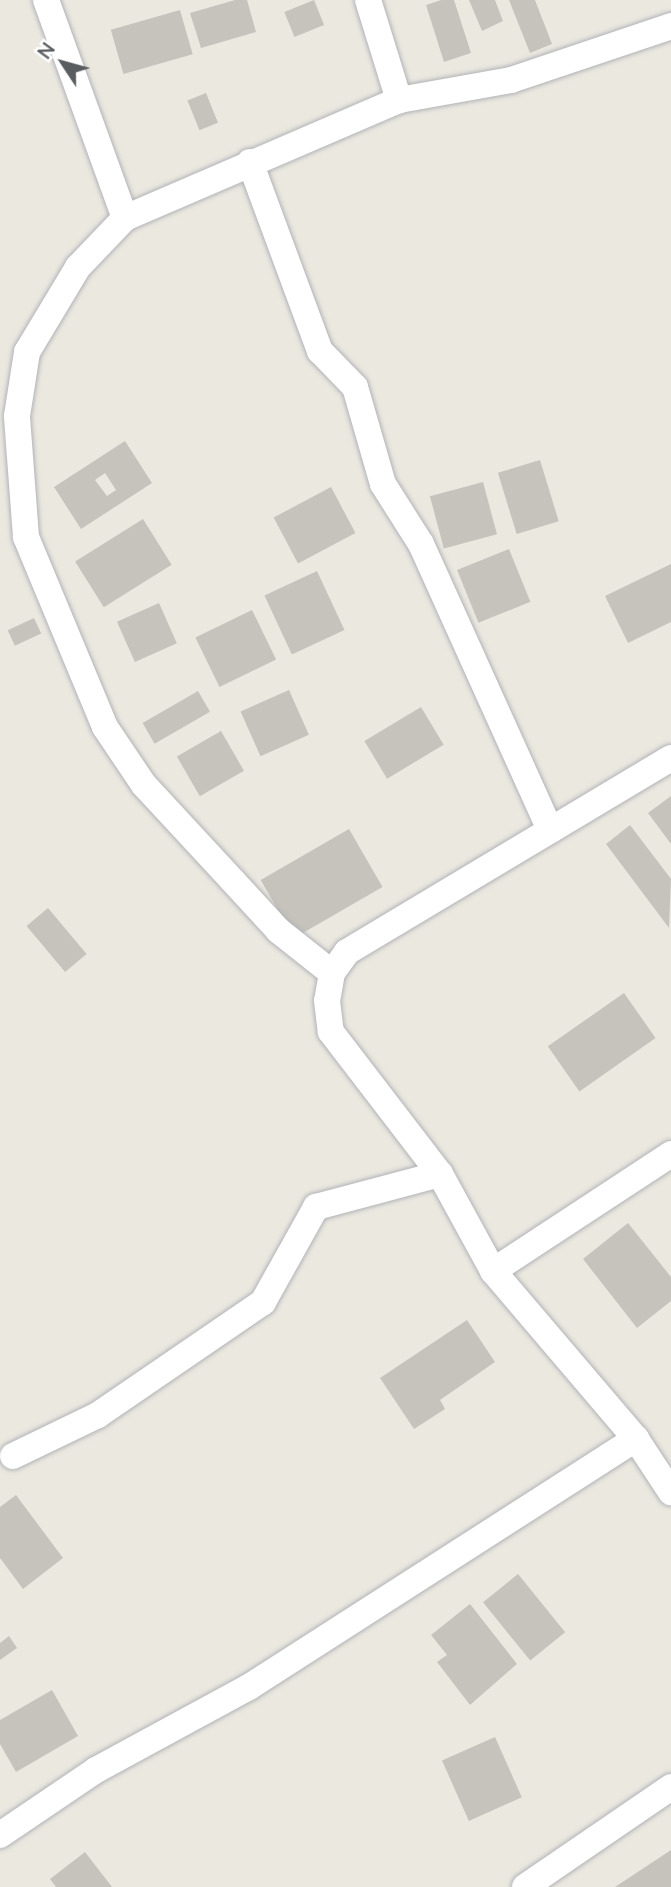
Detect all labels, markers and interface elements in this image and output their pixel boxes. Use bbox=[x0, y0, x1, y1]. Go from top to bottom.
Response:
north arrow bbox=[28, 28, 98, 98]
text: N bbox=[32, 38, 59, 63]

